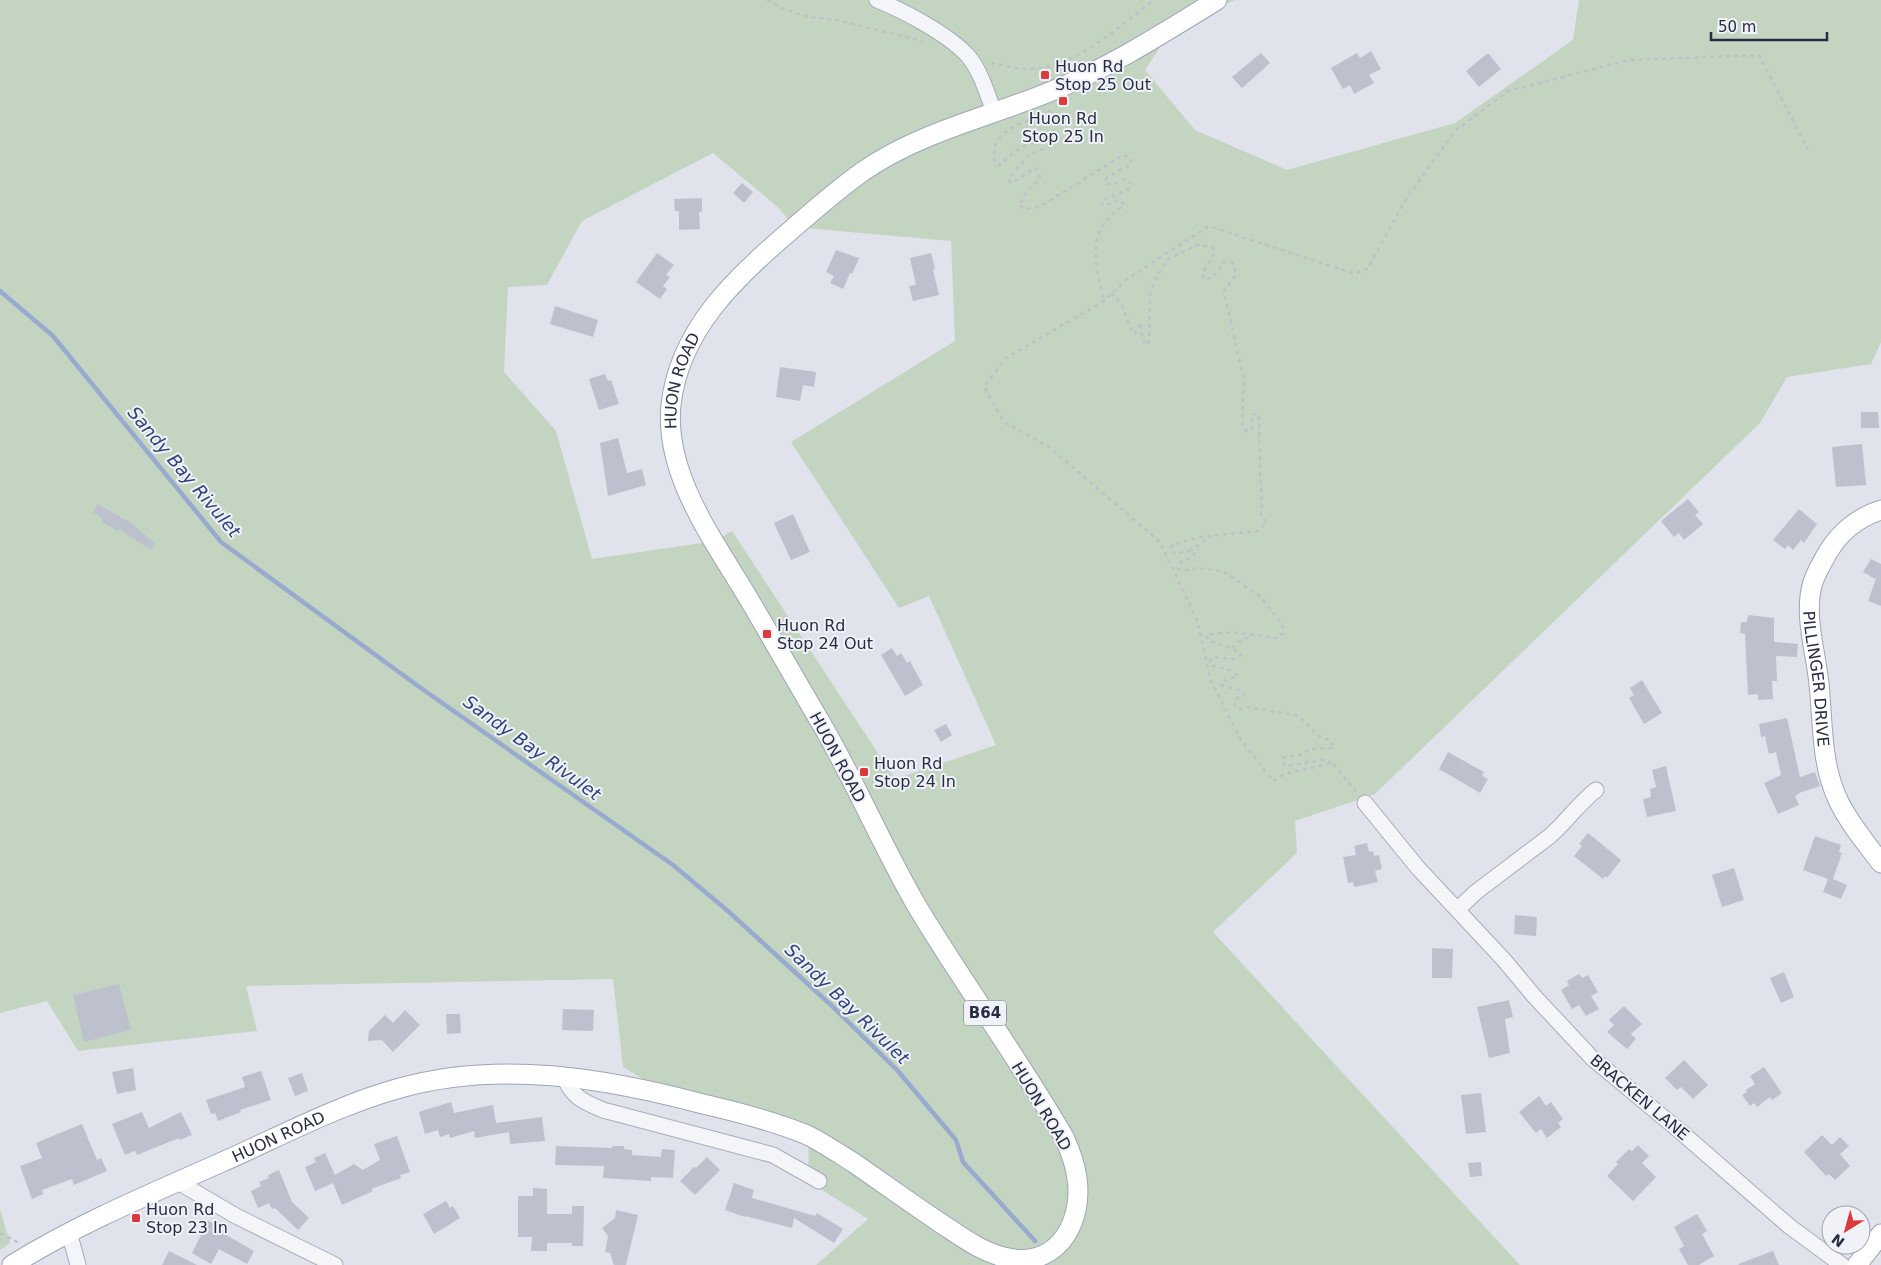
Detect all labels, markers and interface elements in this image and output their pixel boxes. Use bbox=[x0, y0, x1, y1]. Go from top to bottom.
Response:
scale bar bbox=[1711, 10, 1827, 42]
text: 50 m bbox=[1718, 18, 1756, 36]
place label: Huon Rd Stop 25 Out bbox=[1055, 57, 1151, 94]
marker: Huon Rd Stop 25 Out bbox=[1039, 69, 1051, 81]
marker: Huon Rd Stop 25 In bbox=[1057, 95, 1069, 107]
place label: Huon Rd Stop 25 In bbox=[1022, 109, 1104, 146]
street label: HUON ROAD bbox=[661, 329, 704, 429]
water label: Sandy Bay Rivulet bbox=[124, 402, 246, 542]
street label: PILLINGER DRIVE bbox=[1799, 610, 1833, 748]
place label: Huon Rd Stop 24 Out bbox=[777, 616, 873, 653]
marker: Huon Rd Stop 24 Out bbox=[761, 628, 773, 640]
water label: Sandy Bay Rivulet bbox=[460, 691, 606, 805]
street label: HUON ROAD bbox=[806, 709, 869, 806]
place label: Huon Rd Stop 24 In bbox=[874, 754, 956, 791]
marker: Huon Rd Stop 24 In bbox=[858, 766, 870, 778]
water label: Sandy Bay Rivulet bbox=[781, 939, 914, 1069]
road number: B64 bbox=[964, 1000, 1006, 1026]
street label: BRACKEN LANE bbox=[1586, 1050, 1693, 1144]
street label: HUON ROAD bbox=[1008, 1058, 1075, 1154]
street label: HUON ROAD bbox=[229, 1107, 328, 1166]
place label: Huon Rd Stop 23 In bbox=[146, 1200, 228, 1237]
north arrow bbox=[1821, 1205, 1871, 1255]
marker: Huon Rd Stop 23 In bbox=[130, 1212, 142, 1224]
text: N bbox=[1829, 1230, 1848, 1250]

